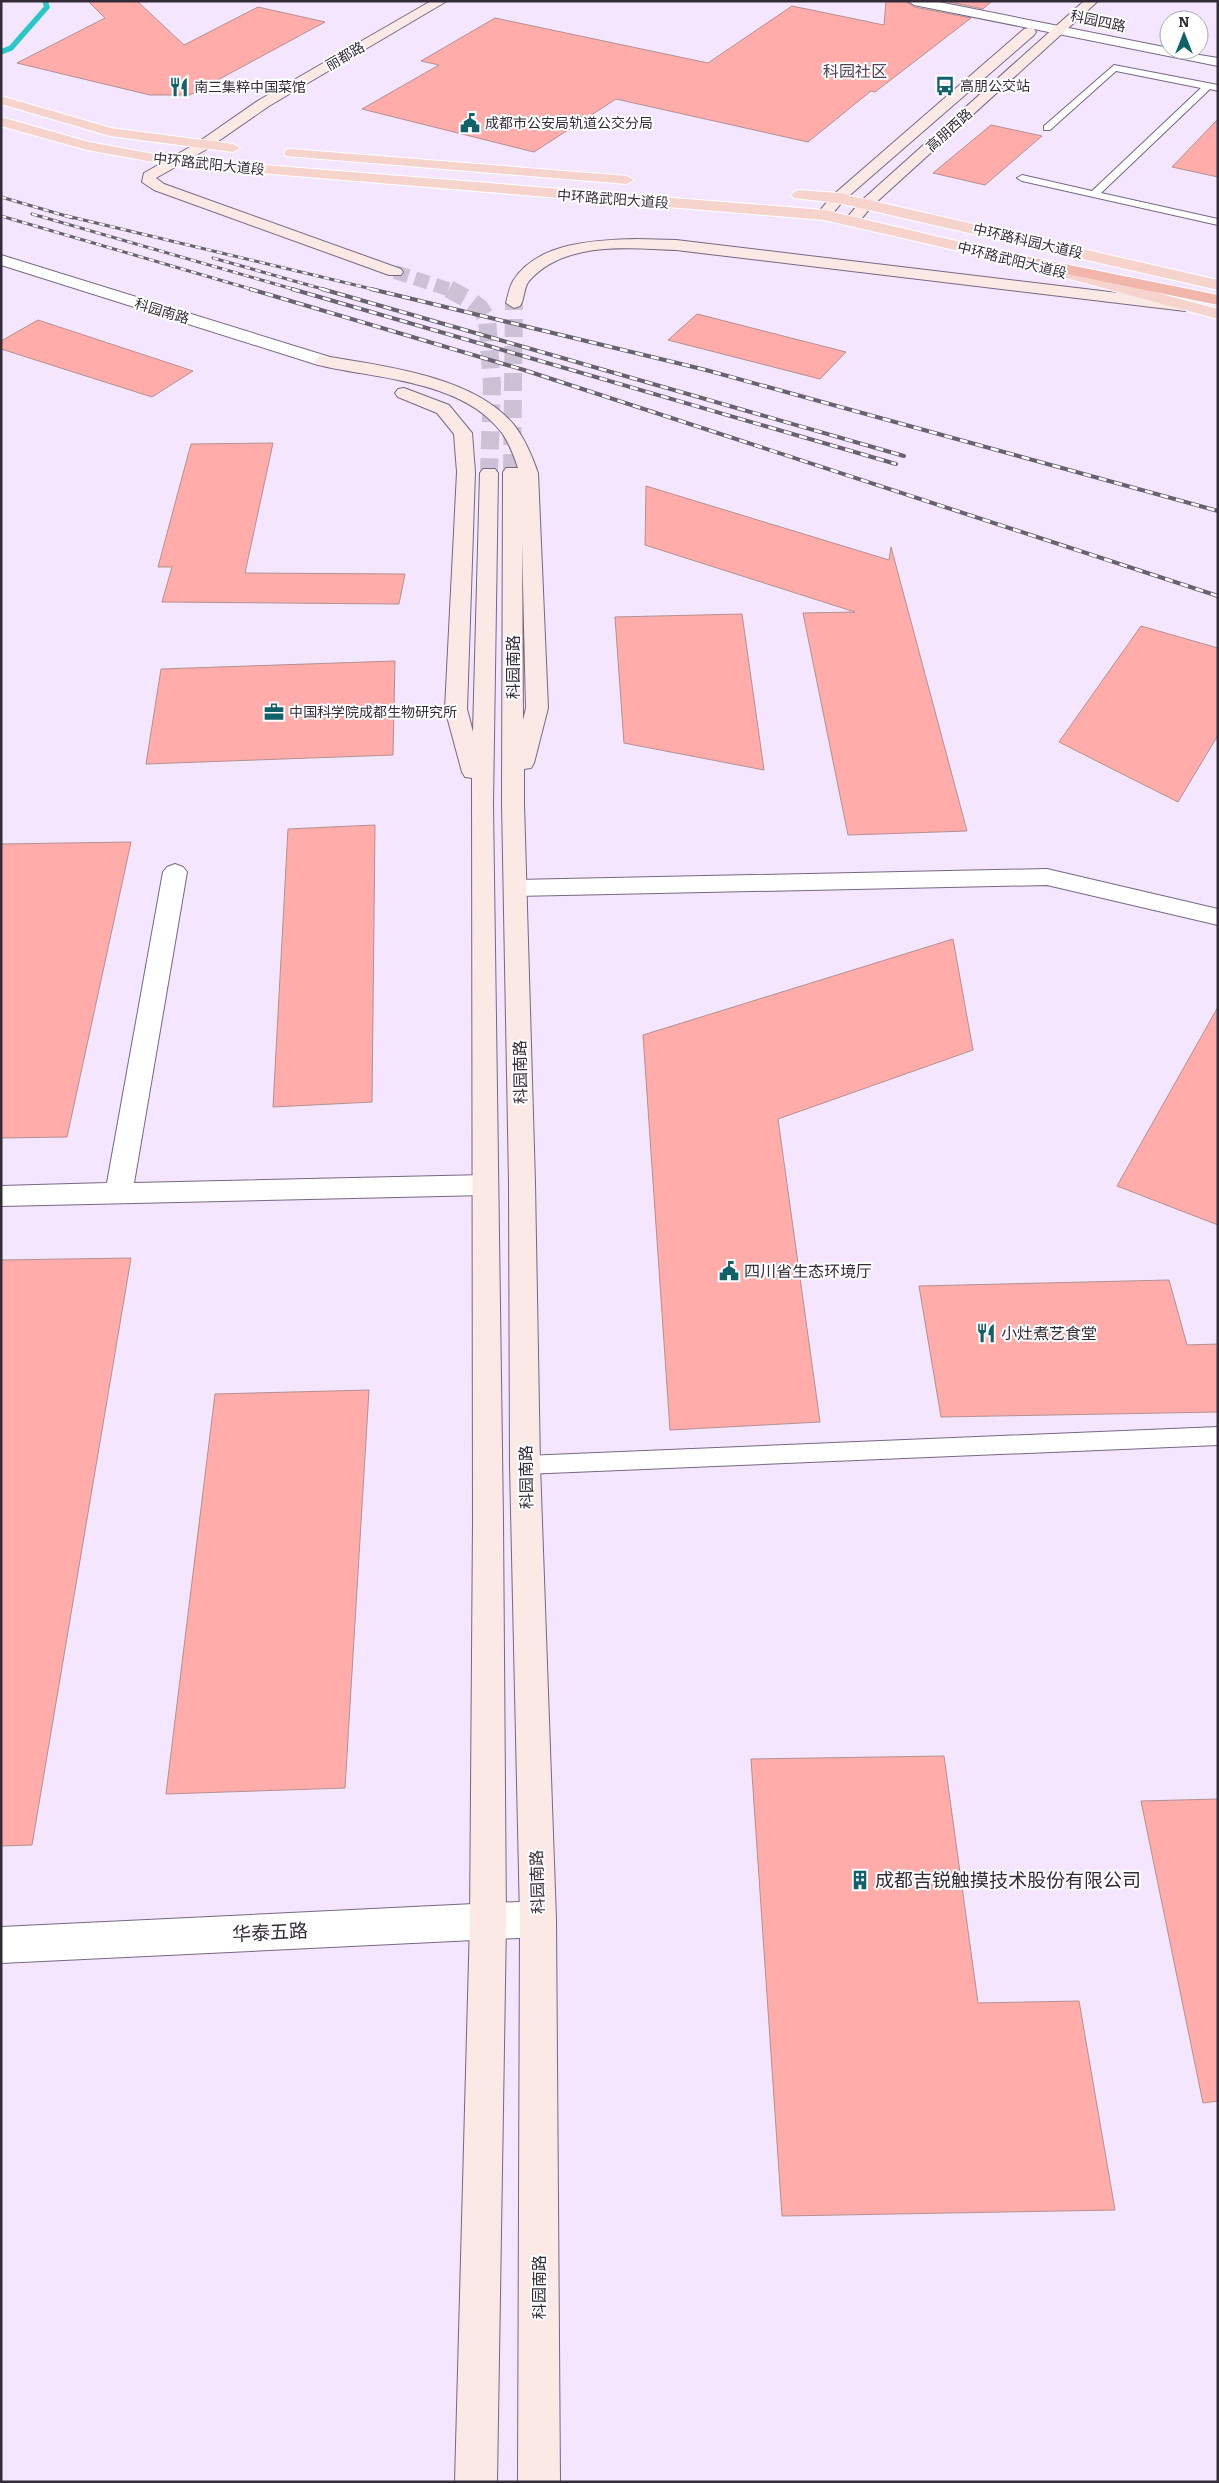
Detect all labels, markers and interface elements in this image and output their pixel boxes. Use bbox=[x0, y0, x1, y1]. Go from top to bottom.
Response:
street label: 科园四路 bbox=[1069, 7, 1127, 36]
north arrow bbox=[1159, 10, 1209, 60]
text: N bbox=[1179, 14, 1190, 31]
street label: 丽都路 bbox=[323, 39, 368, 74]
district label: 科园社区 bbox=[823, 62, 887, 81]
bus stop icon: 高朋公交站 bbox=[934, 75, 956, 97]
restaurant icon: 南三集粹中国菜馆 bbox=[168, 76, 190, 98]
place label: 高朋公交站 bbox=[960, 78, 1030, 95]
place label: 南三集粹中国菜馆 bbox=[194, 79, 306, 96]
street label: 高朋西路 bbox=[923, 105, 976, 155]
public building icon: 成都市公安局轨道公交分局 bbox=[459, 112, 481, 134]
place label: 成都市公安局轨道公交分局 bbox=[485, 115, 653, 132]
street label: 中环路武阳大道段 bbox=[152, 150, 266, 179]
street label: 中环路武阳大道段 bbox=[557, 187, 669, 212]
street label: 中环路科园大道段 bbox=[971, 221, 1084, 262]
street label: 中环路武阳大道段 bbox=[955, 239, 1068, 282]
street label: 科园南路 bbox=[133, 295, 191, 328]
street label: 科园南路 bbox=[504, 635, 523, 699]
office icon: 中国科学院成都生物研究所 bbox=[263, 701, 285, 723]
place label: 中国科学院成都生物研究所 bbox=[289, 704, 457, 721]
street label: 科园南路 bbox=[510, 1040, 531, 1104]
public building icon: 四川省生态环境厅 bbox=[718, 1260, 740, 1282]
place label: 四川省生态环境厅 bbox=[744, 1262, 872, 1281]
restaurant icon: 小灶煮艺食堂 bbox=[975, 1322, 997, 1344]
place label: 小灶煮艺食堂 bbox=[1001, 1324, 1097, 1343]
street label: 科园南路 bbox=[516, 1445, 537, 1509]
street label: 科园南路 bbox=[527, 1850, 548, 1914]
building icon: 成都吉锐触摸技术股份有限公司 bbox=[849, 1869, 871, 1891]
place label: 成都吉锐触摸技术股份有限公司 bbox=[875, 1869, 1141, 1892]
street label: 华泰五路 bbox=[231, 1919, 309, 1946]
street label: 科园南路 bbox=[530, 2255, 549, 2319]

